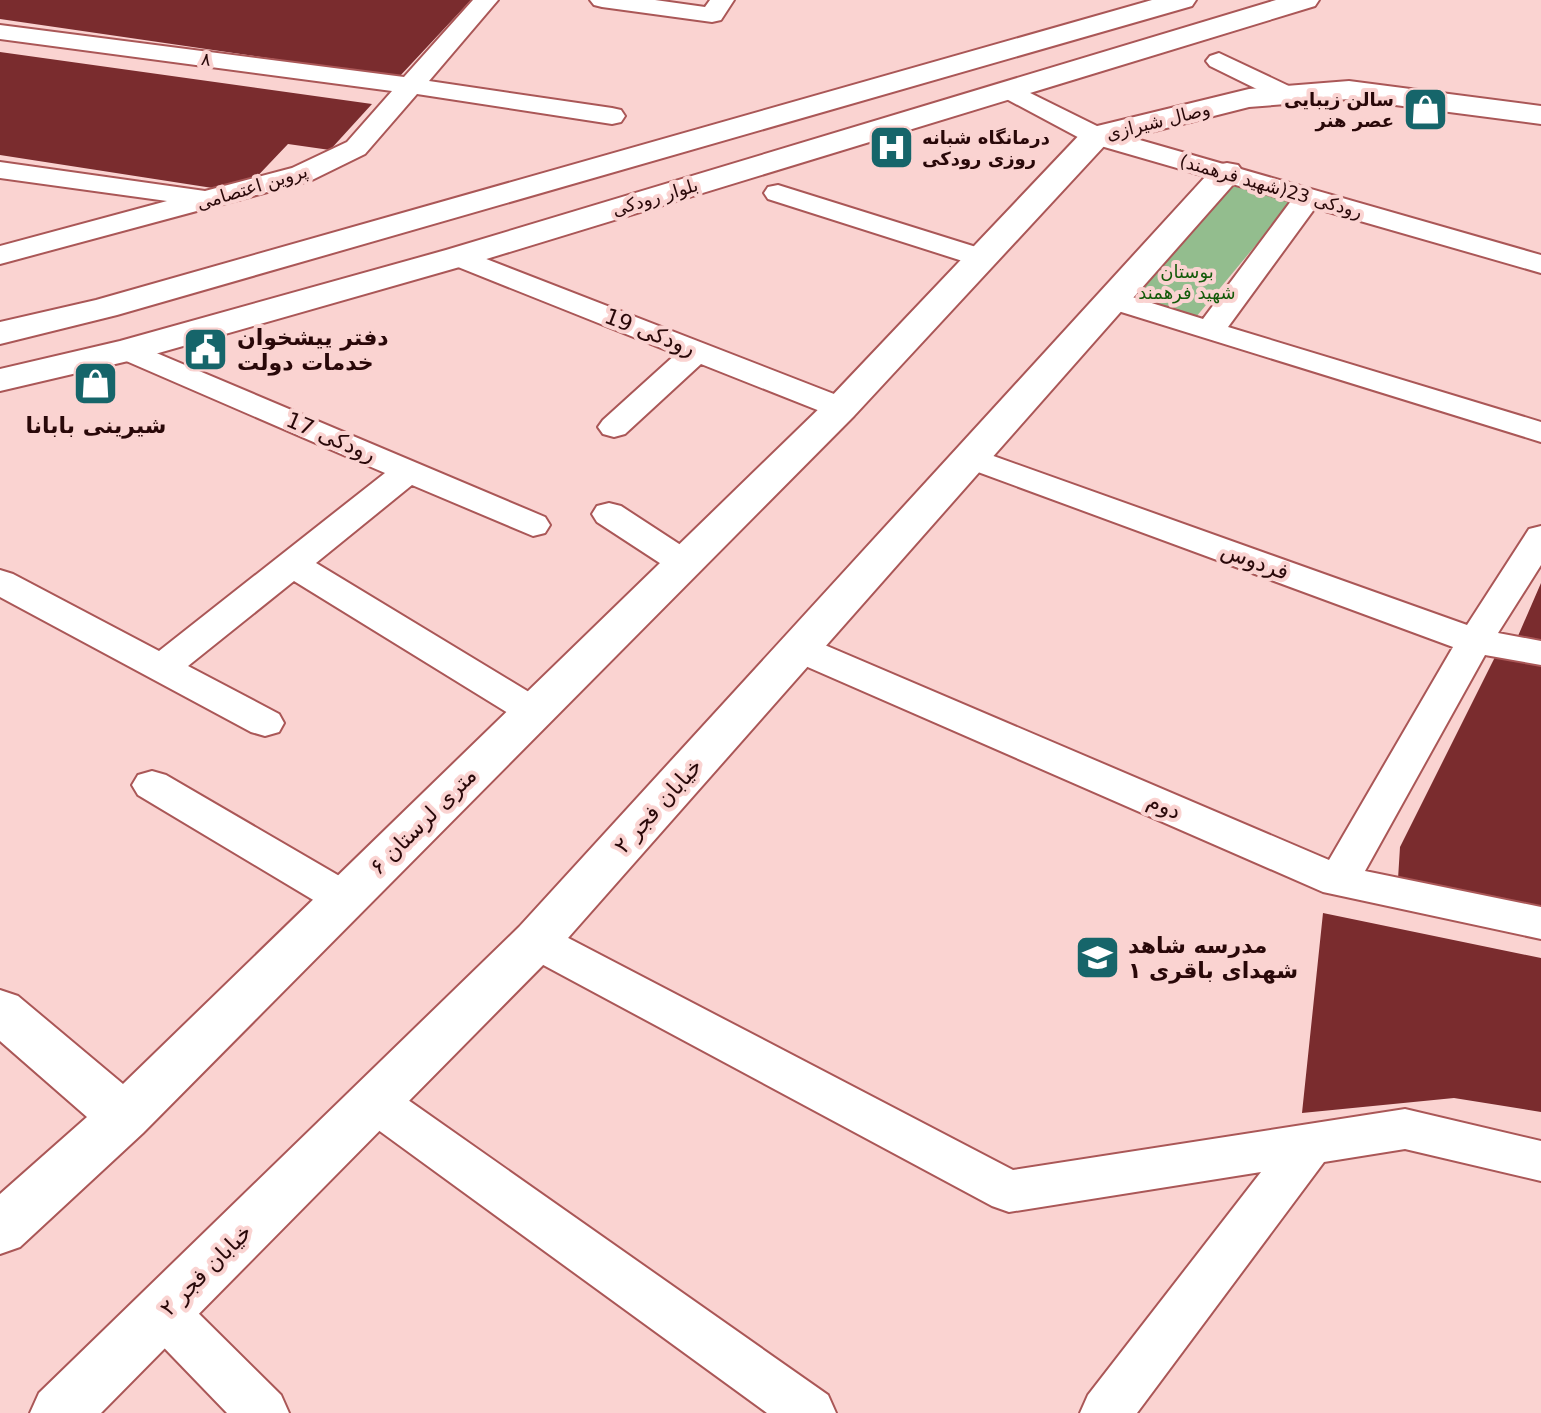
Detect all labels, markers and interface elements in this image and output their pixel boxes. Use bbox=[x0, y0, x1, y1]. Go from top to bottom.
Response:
street label: ۸ bbox=[200, 48, 212, 70]
shop icon: سالن زیبایی عصر هنر bbox=[1401, 85, 1449, 133]
place label: سالن زیبایی عصر هنر bbox=[1284, 89, 1394, 132]
street label: وصال شیرازی bbox=[1104, 98, 1212, 145]
hospital icon: درمانگاه شبانه روزی رودکی bbox=[867, 123, 915, 171]
place label: درمانگاه شبانه روزی رودکی bbox=[922, 127, 1050, 170]
street label: رودکی 23(شهید فرهمند) bbox=[1177, 150, 1365, 223]
street label: پروین اعتصامی bbox=[194, 160, 310, 215]
street label: بلوار رودکی bbox=[610, 174, 701, 221]
park label: بوستان شهید فرهمند bbox=[1138, 261, 1236, 304]
street label: رودکی 19 bbox=[601, 303, 699, 361]
place label: دفتر پیشخوان خدمات دولت bbox=[237, 325, 389, 376]
public building icon: دفتر پیشخوان خدمات دولت bbox=[182, 326, 230, 374]
shop icon: شیرینی بابانا bbox=[72, 360, 120, 408]
street label: رودکی 17 bbox=[282, 407, 380, 467]
place label: شیرینی بابانا bbox=[25, 413, 167, 439]
street label: فردوس bbox=[1218, 537, 1292, 586]
street label: خیابان فجر ۲ bbox=[609, 754, 707, 858]
street label: ۶ متری لرستان bbox=[365, 763, 481, 879]
street label: دوم bbox=[1143, 788, 1185, 824]
place label: مدرسه شاهد شهدای باقری ۱ bbox=[1128, 933, 1298, 984]
school or university icon: مدرسه شاهد شهدای باقری ۱ bbox=[1073, 934, 1121, 982]
street label: خیابان فجر ۲ bbox=[155, 1219, 257, 1321]

